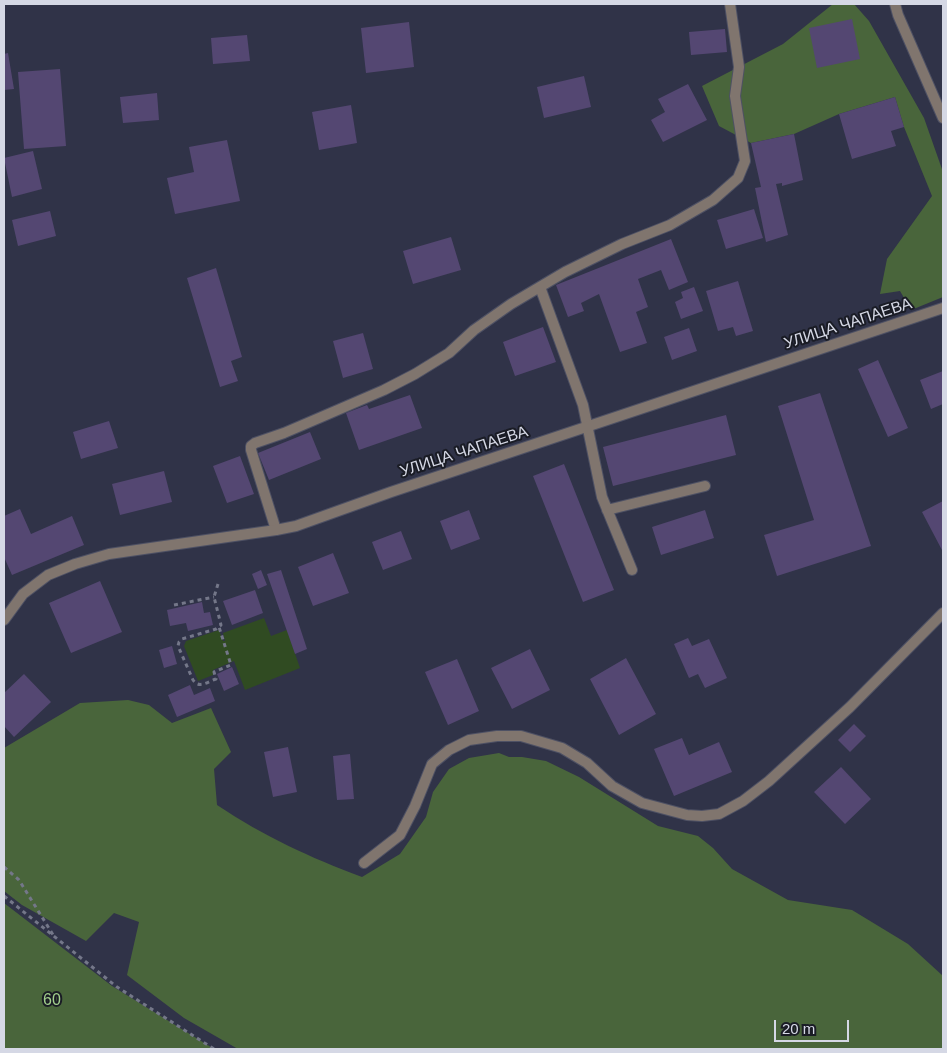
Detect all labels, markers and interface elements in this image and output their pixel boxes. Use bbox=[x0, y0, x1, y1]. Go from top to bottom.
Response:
street label: УЛИЦА ЧАПАЕВА bbox=[782, 294, 914, 354]
street label: УЛИЦА ЧАПАЕВА bbox=[398, 422, 530, 482]
park label: 60 bbox=[43, 991, 61, 1011]
scale bar bbox=[777, 1010, 852, 1042]
text: 20 m bbox=[782, 1020, 815, 1037]

